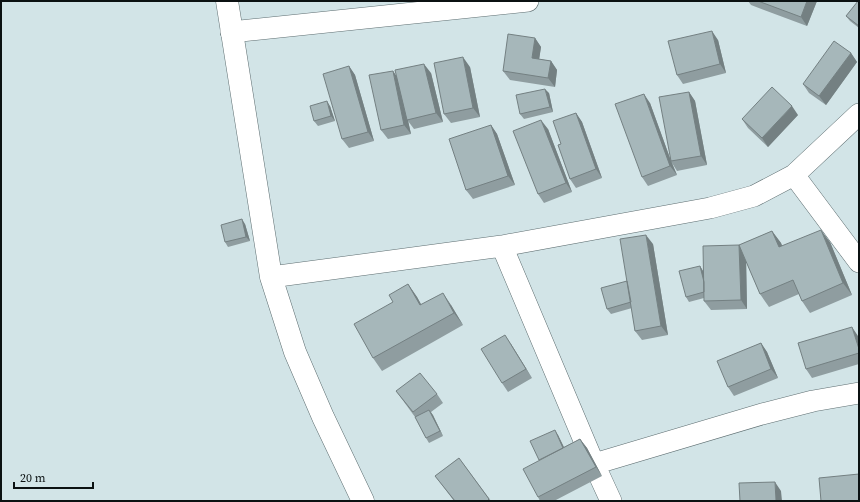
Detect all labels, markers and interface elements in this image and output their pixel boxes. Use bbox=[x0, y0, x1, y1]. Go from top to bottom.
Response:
scale bar bbox=[14, 464, 93, 490]
text: 20 m bbox=[20, 470, 46, 486]

